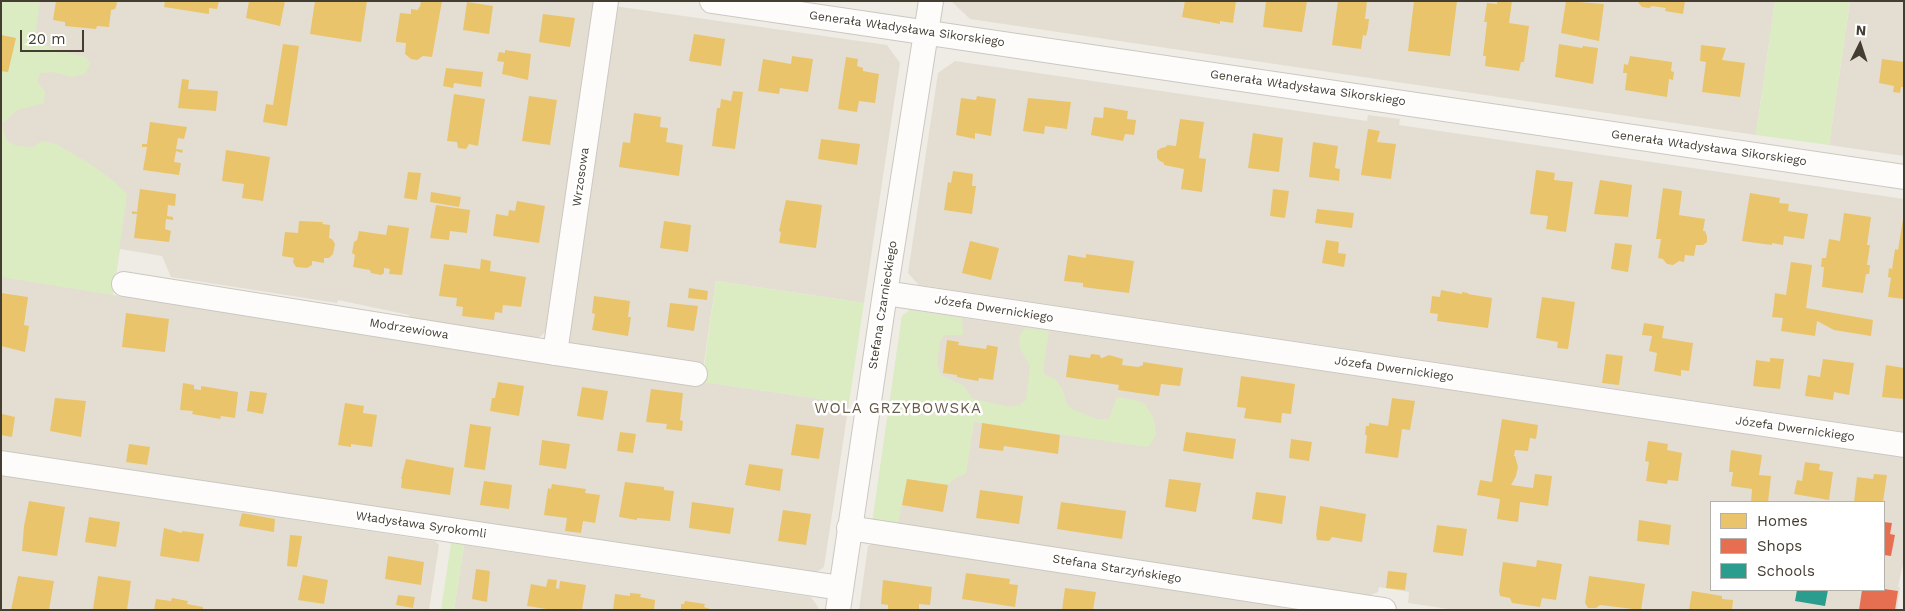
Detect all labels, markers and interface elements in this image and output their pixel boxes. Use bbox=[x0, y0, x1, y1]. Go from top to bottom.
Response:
street label: Generała Władysława Sikorskiego bbox=[808, 8, 1006, 50]
scale bar bbox=[22, 20, 86, 52]
north arrow bbox=[1835, 20, 1885, 70]
text: N bbox=[1855, 22, 1867, 38]
text: 20 m bbox=[28, 30, 66, 48]
street label: Generała Władysława Sikorskiego bbox=[1209, 67, 1407, 109]
street label: Generała Władysława Sikorskiego bbox=[1610, 127, 1808, 169]
street label: Wrzosowa bbox=[570, 146, 592, 208]
street label: Stefana Czarnieckiego bbox=[866, 240, 900, 370]
street label: Józefa Dwernickiego bbox=[933, 292, 1055, 326]
street label: Modrzewiowa bbox=[368, 316, 450, 342]
street label: Józefa Dwernickiego bbox=[1333, 354, 1455, 384]
district label: WOLA GRZYBOWSKA bbox=[812, 400, 984, 418]
street label: Józefa Dwernickiego bbox=[1734, 414, 1856, 444]
legend bbox=[1710, 501, 1885, 591]
street label: Władysława Syrokomli bbox=[355, 509, 487, 541]
text: Homes bbox=[1757, 512, 1808, 530]
text: Shops bbox=[1757, 537, 1802, 555]
street label: Stefana Starzyńskiego bbox=[1052, 552, 1182, 586]
text: Schools bbox=[1757, 562, 1815, 580]

